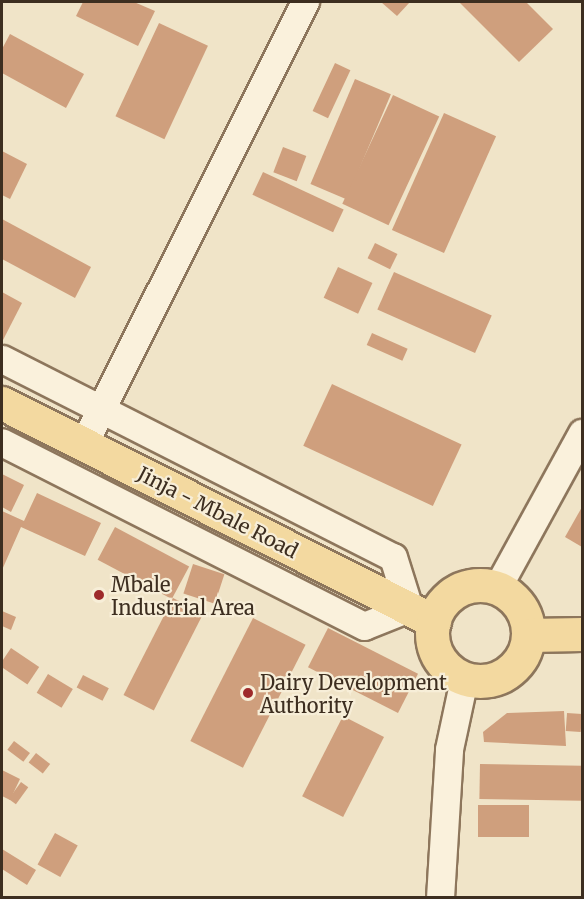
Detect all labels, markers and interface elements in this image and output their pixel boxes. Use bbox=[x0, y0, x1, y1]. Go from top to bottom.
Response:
street label: Jinja - Mbale Road bbox=[134, 461, 302, 563]
place label: Mbale Industrial Area bbox=[111, 572, 255, 619]
marker: Mbale Industrial Area bbox=[92, 588, 106, 602]
place label: Dairy Development Authority bbox=[260, 670, 447, 717]
marker: Dairy Development Authority bbox=[241, 686, 255, 700]

